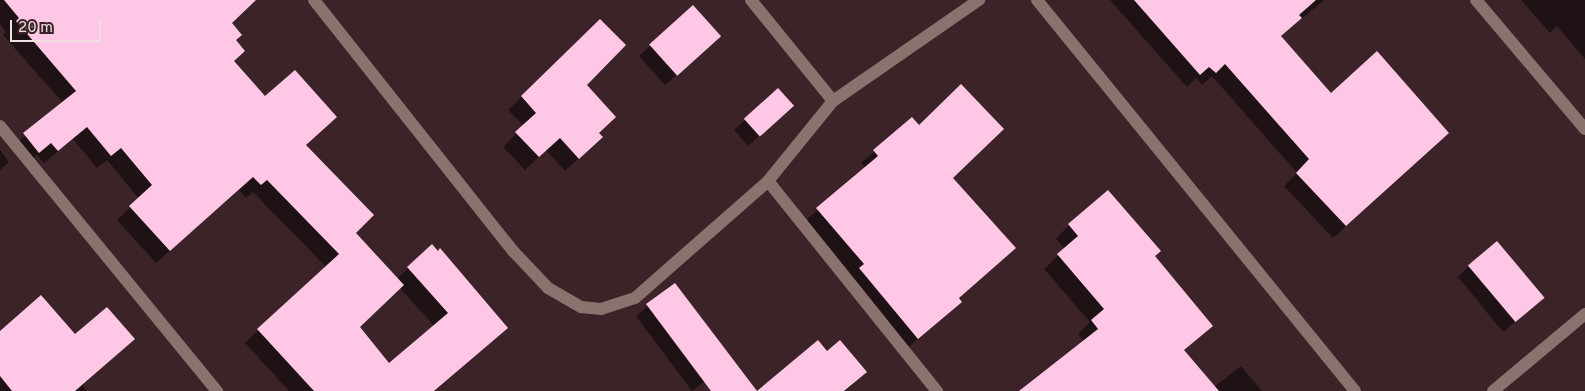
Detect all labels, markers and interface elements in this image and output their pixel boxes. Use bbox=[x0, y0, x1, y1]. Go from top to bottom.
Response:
scale bar bbox=[12, 10, 104, 42]
text: 20 m bbox=[18, 19, 53, 38]

